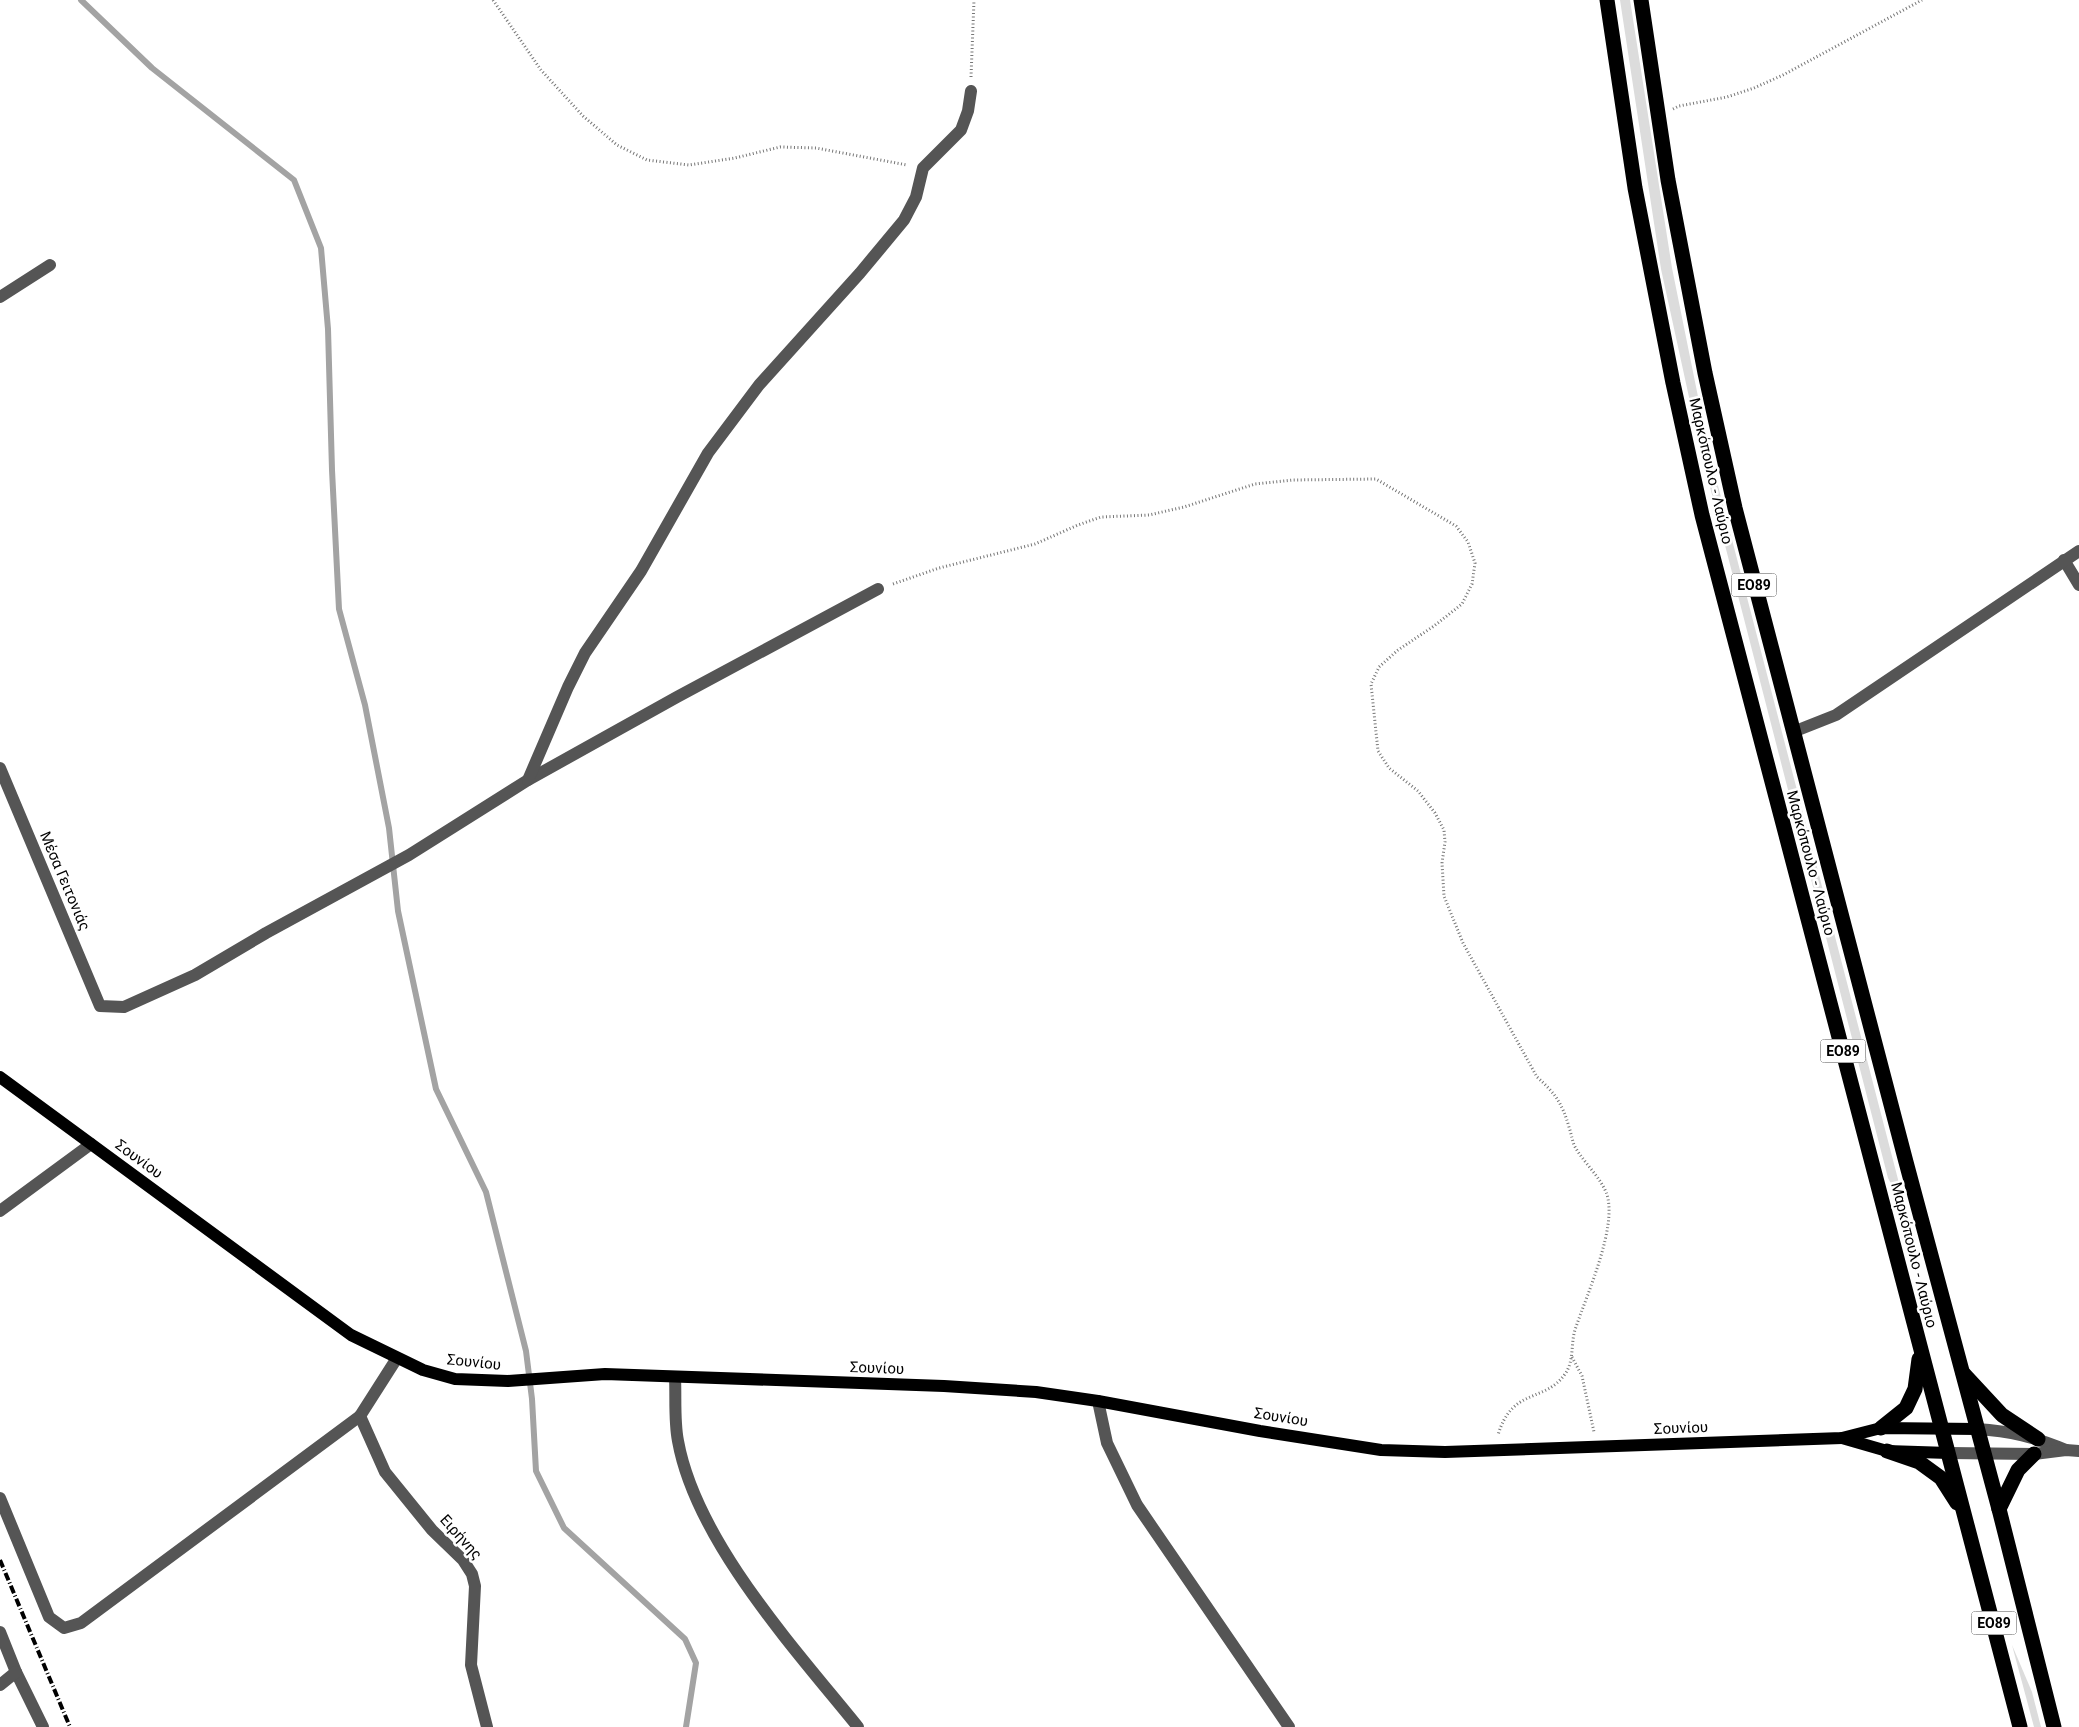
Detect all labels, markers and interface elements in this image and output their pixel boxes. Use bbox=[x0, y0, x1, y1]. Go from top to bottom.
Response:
street label: Μαρκόπουλο - Λαύριο bbox=[1685, 396, 1737, 546]
road number: ΕΟ89 bbox=[1732, 574, 1776, 596]
street label: Μαρκόπουλο - Λαύριο bbox=[1783, 788, 1839, 938]
street label: Μέσα Γειτονιάς bbox=[36, 829, 94, 933]
road number: ΕΟ89 bbox=[1820, 1040, 1866, 1062]
street label: Σουνίου bbox=[112, 1136, 166, 1182]
street label: Μαρκόπουλο - Λαύριο bbox=[1887, 1180, 1941, 1330]
street label: Σουνίου bbox=[446, 1350, 502, 1374]
street label: Σουνίου bbox=[850, 1358, 904, 1378]
street label: Σουνίου bbox=[1253, 1404, 1309, 1430]
street label: Σουνίου bbox=[1654, 1418, 1708, 1438]
street label: Ειρήνης bbox=[436, 1511, 486, 1563]
road number: ΕΟ89 bbox=[1972, 1612, 2016, 1635]

